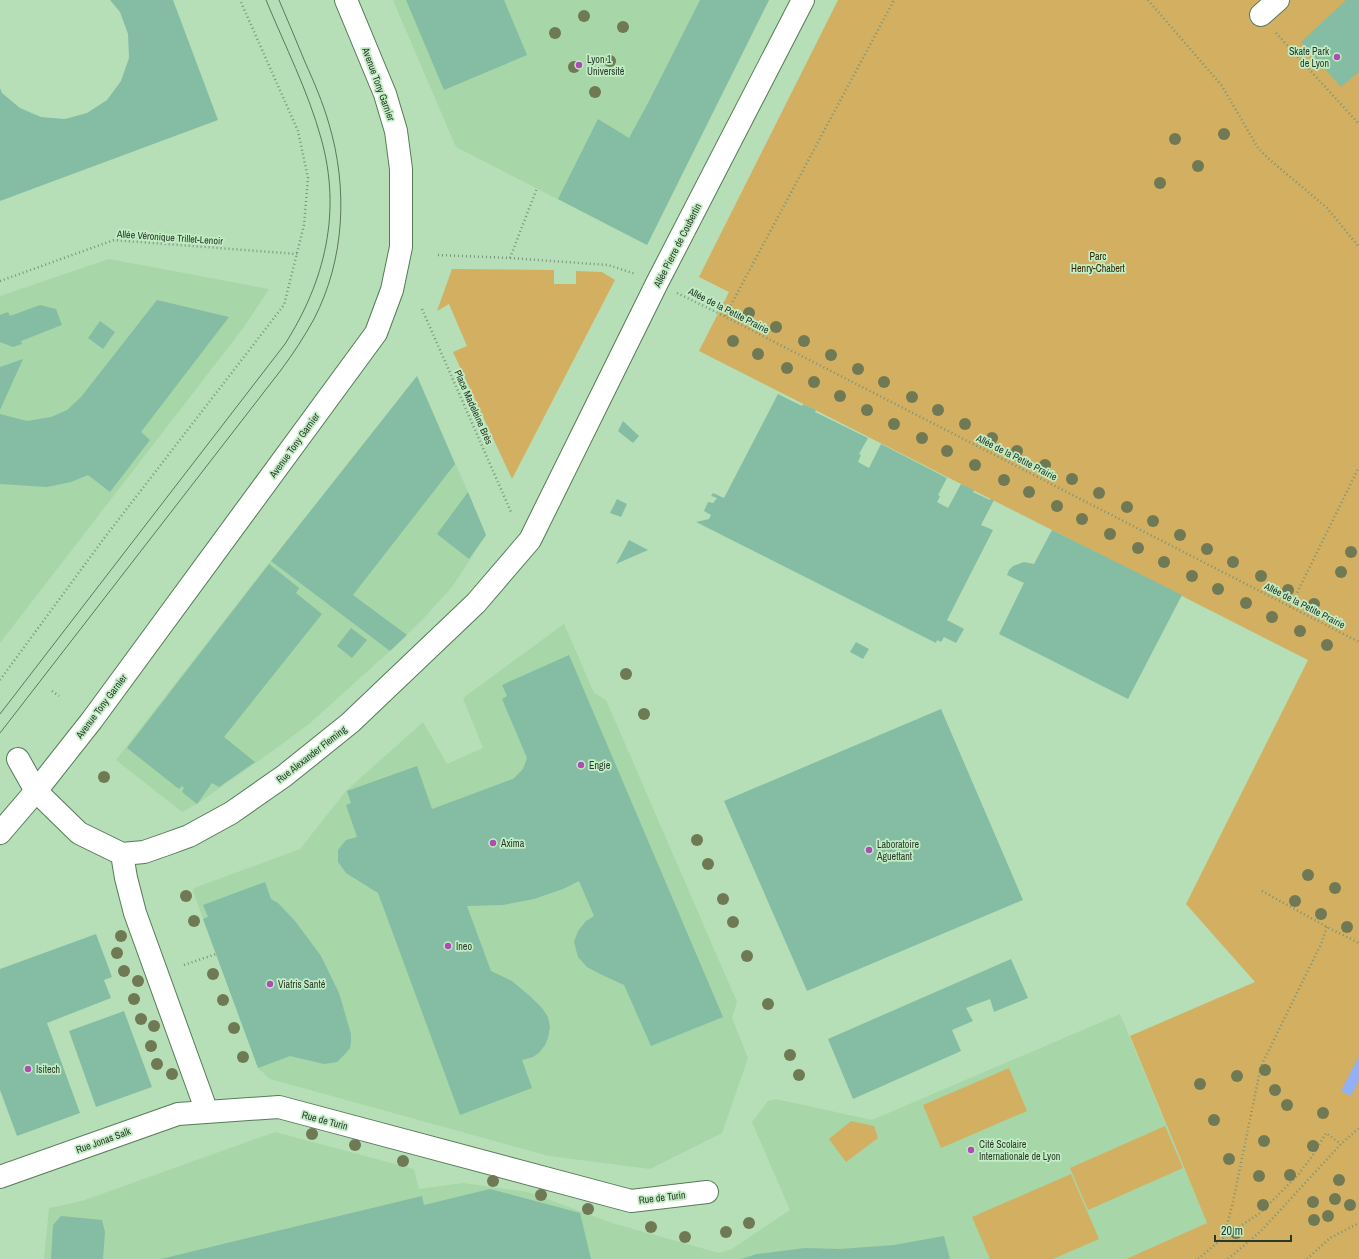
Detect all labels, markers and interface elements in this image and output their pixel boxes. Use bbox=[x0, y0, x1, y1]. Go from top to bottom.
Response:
street label: Avenue Tony Garnier bbox=[359, 45, 398, 123]
place label: Skate Park de Lyon bbox=[1289, 45, 1330, 70]
marker: Skate Park de Lyon bbox=[1332, 52, 1342, 62]
place label: Lyon 1 Université bbox=[587, 53, 625, 78]
marker: Lyon 1 Université bbox=[574, 60, 584, 70]
street label: Allée Pierre de Coubertin bbox=[650, 201, 704, 290]
street label: Allée Véronique Trillet-Lenoir bbox=[116, 227, 224, 248]
park label: Parc Henry-Chabert bbox=[1071, 250, 1126, 275]
street label: Allée de la Petite Prairie bbox=[685, 284, 772, 337]
street label: Place Madeleine Brès bbox=[451, 368, 496, 446]
street label: Avenue Tony Garnier bbox=[266, 410, 323, 481]
street label: Allée de la Petite Prairie bbox=[973, 431, 1060, 484]
street label: Allée de la Petite Prairie bbox=[1261, 579, 1348, 632]
street label: Avenue Tony Garnier bbox=[72, 671, 130, 742]
street label: Rue Alexander Fleming bbox=[274, 723, 349, 786]
place label: Engie bbox=[589, 759, 611, 772]
marker: Engie bbox=[576, 760, 586, 770]
place label: Axima bbox=[500, 837, 525, 850]
marker: Axima bbox=[488, 838, 498, 848]
place label: Laboratoire Aguettant bbox=[876, 838, 919, 863]
marker: Laboratoire Aguettant bbox=[864, 845, 874, 855]
place label: Ineo bbox=[456, 940, 472, 953]
marker: Ineo bbox=[443, 941, 453, 951]
place label: Viatris Santé bbox=[278, 978, 326, 991]
marker: Viatris Santé bbox=[265, 979, 275, 989]
place label: Isitech bbox=[36, 1063, 60, 1076]
marker: Isitech bbox=[23, 1064, 33, 1074]
street label: Rue de Turin bbox=[300, 1108, 349, 1133]
street label: Rue Jonas Salk bbox=[74, 1124, 133, 1156]
place label: Cité Scolaire Internationale de Lyon bbox=[979, 1138, 1060, 1163]
marker: Cité Scolaire Internationale de Lyon bbox=[966, 1145, 976, 1155]
street label: Rue de Turin bbox=[638, 1188, 686, 1207]
scale bar bbox=[1215, 1217, 1291, 1243]
text: 20 m bbox=[1221, 1223, 1243, 1239]

